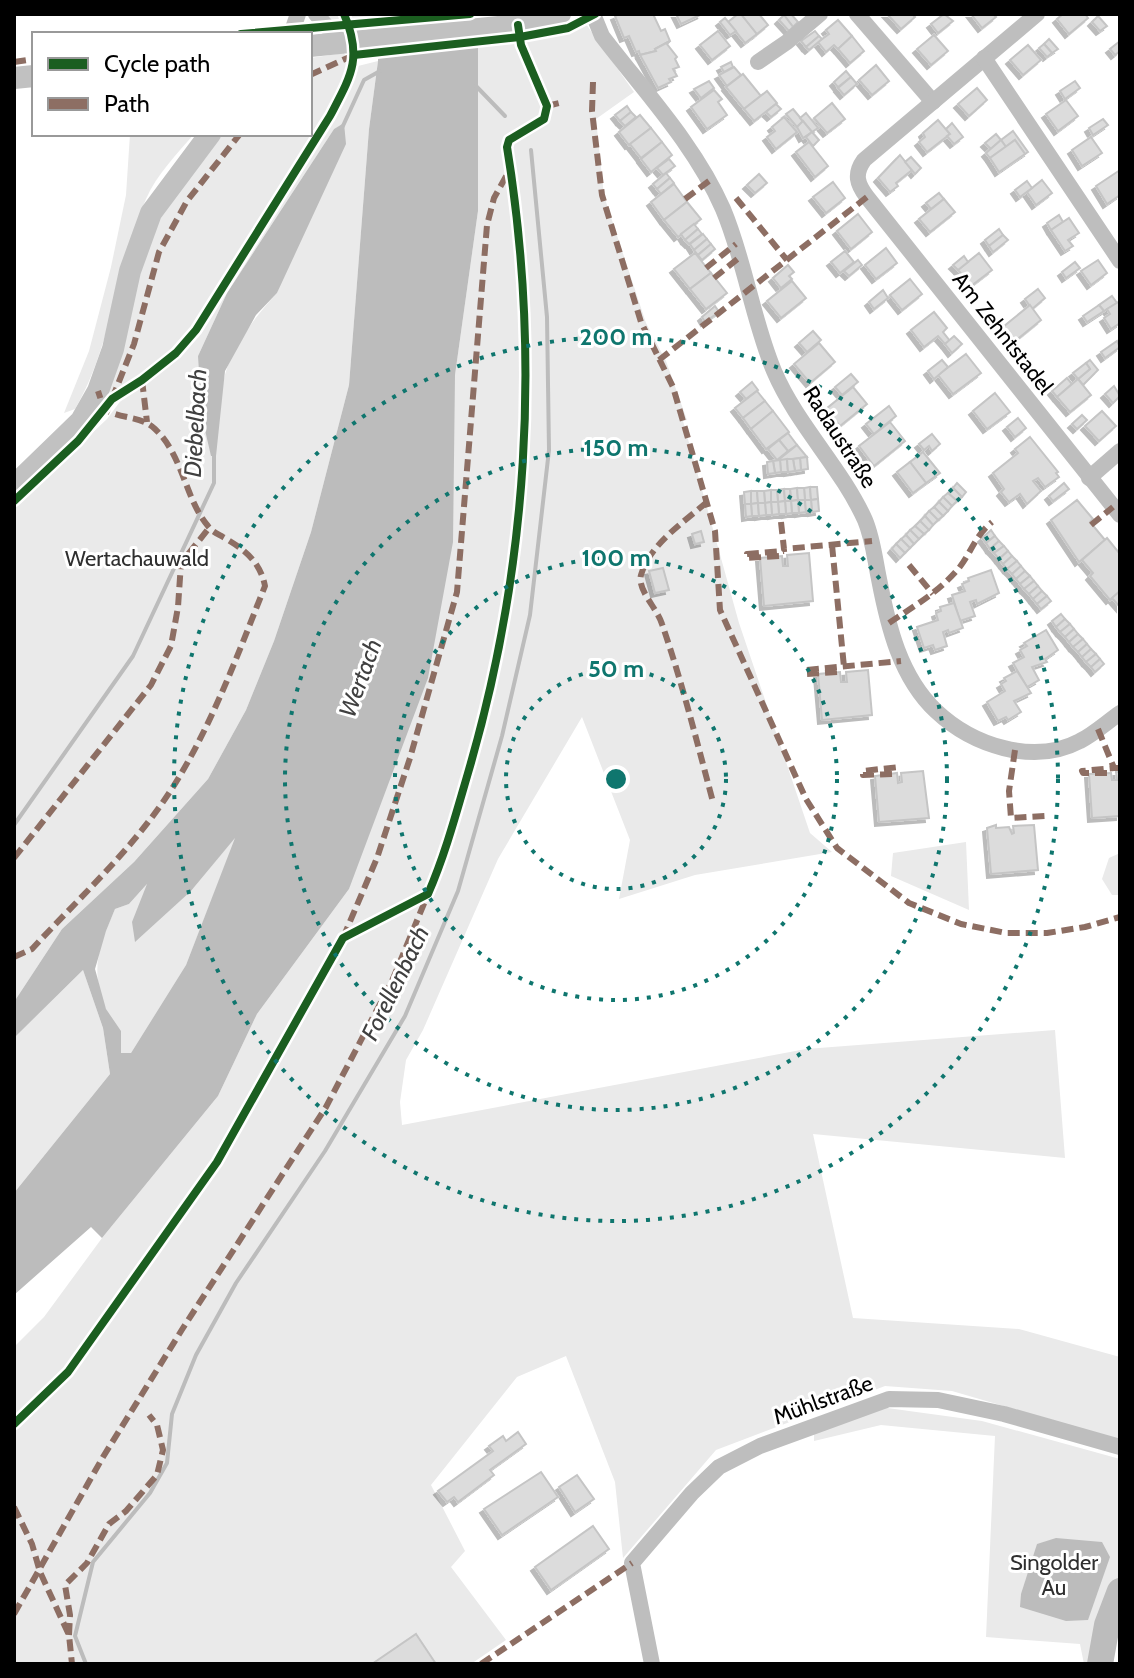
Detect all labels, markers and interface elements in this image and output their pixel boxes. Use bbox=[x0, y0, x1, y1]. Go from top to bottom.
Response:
legend bbox=[32, 32, 312, 136]
text: Cycle path bbox=[104, 49, 210, 78]
text: Path bbox=[104, 89, 150, 118]
street label: Am Zehntstadel bbox=[947, 266, 1060, 400]
text: 200 m bbox=[580, 322, 652, 351]
water label: Diebelbach bbox=[178, 368, 212, 478]
street label: Radaustraße bbox=[797, 381, 883, 493]
text: 150 m bbox=[584, 433, 648, 462]
text: 100 m bbox=[581, 543, 651, 572]
park label: Wertachauwald bbox=[65, 545, 209, 572]
water label: Wertach bbox=[333, 635, 387, 721]
text: 50 m bbox=[588, 654, 644, 683]
centre of rings bbox=[602, 765, 630, 793]
water label: Forellenbach bbox=[355, 921, 435, 1045]
street label: Mühlstraße bbox=[770, 1370, 876, 1430]
park label: Singolder Au bbox=[1010, 1549, 1098, 1601]

